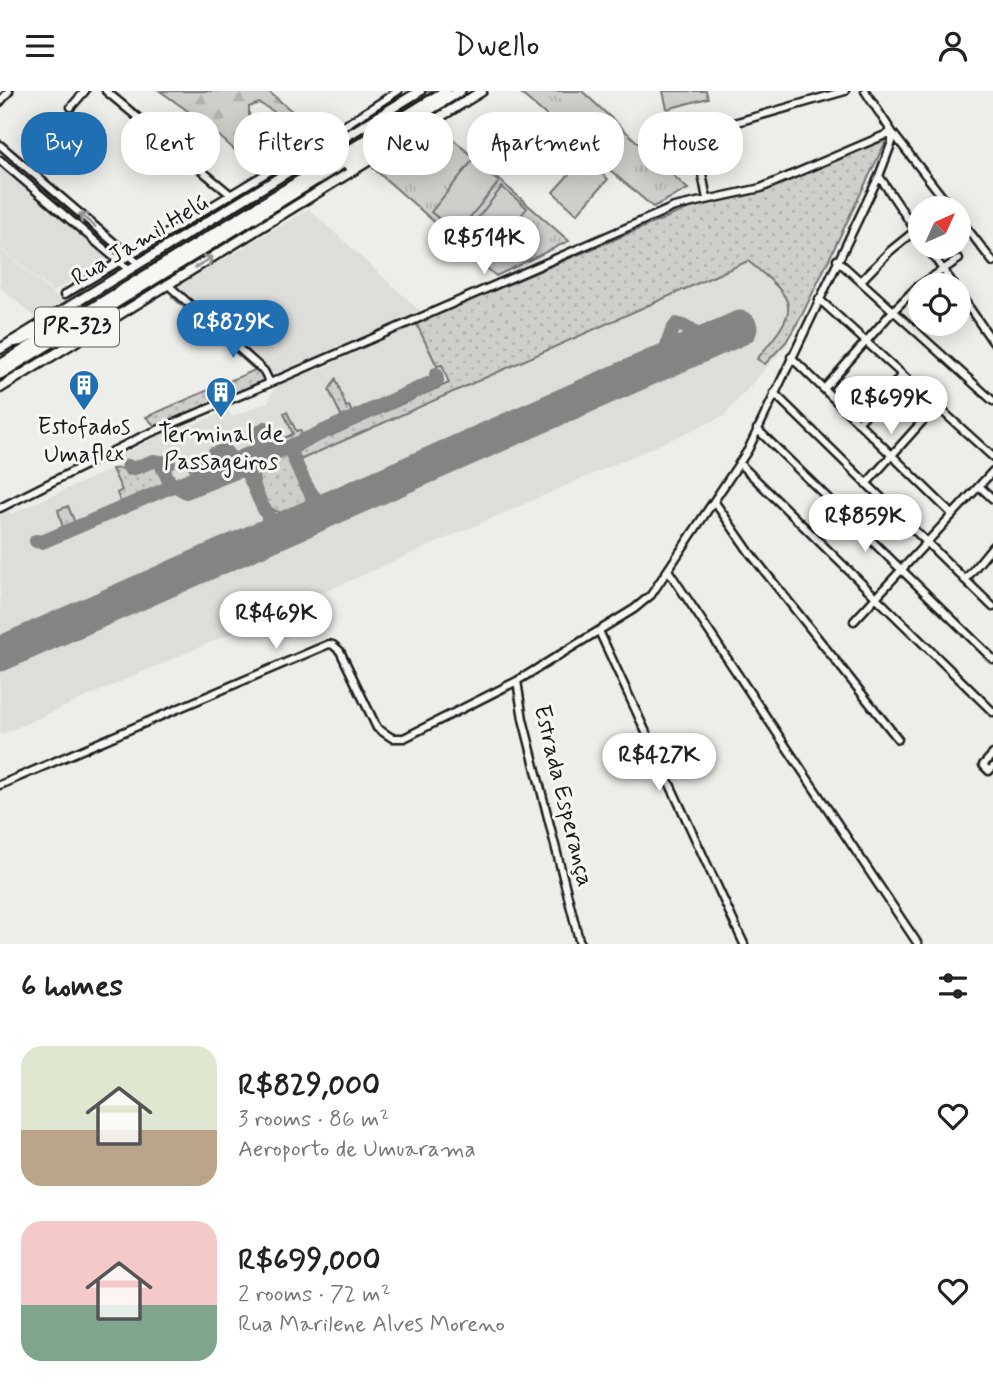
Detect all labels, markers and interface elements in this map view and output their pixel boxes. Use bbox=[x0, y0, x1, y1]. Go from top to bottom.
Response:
text: Dwello bbox=[453, 25, 540, 67]
icon: menu bbox=[21, 27, 59, 65]
icon: person bbox=[934, 27, 972, 65]
chip: Buy bbox=[21, 112, 107, 175]
chip: Rent bbox=[121, 112, 220, 175]
chip: Filters bbox=[234, 112, 349, 175]
chip: New bbox=[363, 112, 453, 175]
chip: Apartment bbox=[467, 112, 624, 175]
chip: House bbox=[638, 112, 743, 175]
street label: Rua Jamil Helú bbox=[66, 188, 214, 294]
north arrow bbox=[908, 196, 971, 259]
map controls bbox=[908, 196, 971, 336]
one-way arrow bbox=[78, 212, 96, 228]
pin: R$514K bbox=[427, 216, 541, 276]
text: R$514K bbox=[444, 224, 524, 254]
one-way arrow bbox=[193, 255, 213, 269]
button: locate bbox=[908, 273, 971, 336]
pin: R$829K bbox=[176, 301, 290, 360]
road number: PR-323 bbox=[35, 307, 119, 347]
text: R$829K bbox=[193, 308, 273, 338]
building icon: Estofados Umaflex bbox=[67, 368, 101, 412]
building icon: Terminal de Passageiros bbox=[204, 375, 238, 419]
pin: R$699K bbox=[834, 377, 948, 436]
text: R$699K bbox=[851, 384, 931, 414]
place label: Estofados Umaflex bbox=[38, 412, 130, 471]
place label: Terminal de Passageiros bbox=[158, 419, 284, 478]
pin: R$859K bbox=[808, 495, 922, 554]
text: R$859K bbox=[825, 502, 905, 532]
pin: R$469K bbox=[219, 591, 333, 651]
text: R$469K bbox=[235, 599, 317, 629]
street label: Estrada Esperança bbox=[525, 702, 601, 890]
pin: R$427K bbox=[602, 733, 716, 793]
text: R$427K bbox=[618, 741, 700, 771]
text: 6 homes bbox=[21, 967, 123, 1006]
icon: filters bbox=[934, 967, 972, 1005]
text: R$829,000 bbox=[238, 1066, 380, 1105]
icon: home bbox=[77, 1074, 161, 1158]
icon: heart bbox=[934, 1097, 972, 1135]
text: 3 rooms · 86 m² bbox=[238, 1105, 389, 1135]
text: Aeroporto de Umuarama bbox=[238, 1135, 476, 1165]
text: R$699,000 bbox=[238, 1241, 381, 1280]
icon: home bbox=[77, 1249, 161, 1333]
icon: heart bbox=[934, 1272, 972, 1310]
text: 2 rooms · 72 m² bbox=[238, 1280, 391, 1310]
text: Rua Marilene Alves Moreno bbox=[238, 1310, 505, 1340]

